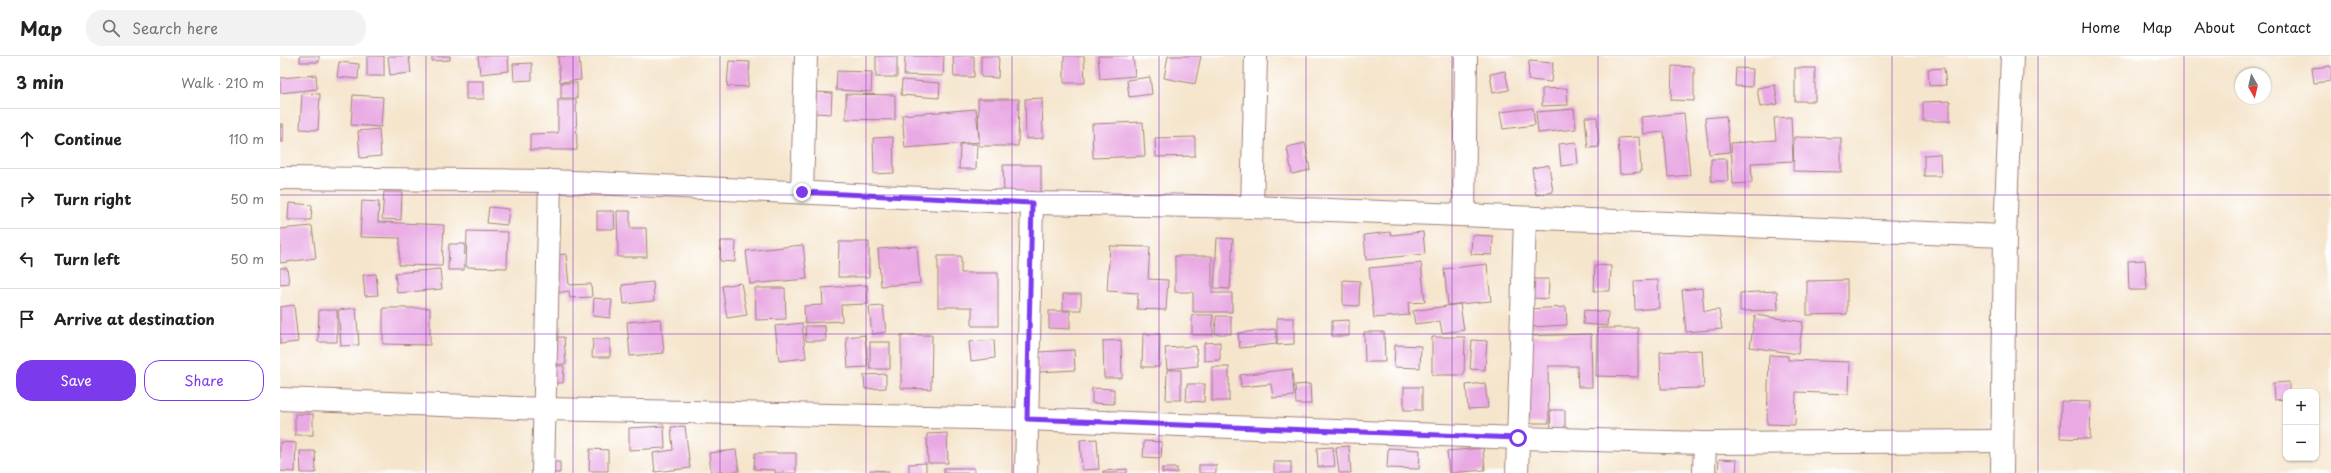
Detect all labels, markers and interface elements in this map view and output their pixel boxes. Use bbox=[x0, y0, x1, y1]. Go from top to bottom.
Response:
search box bbox=[86, 10, 366, 46]
text: Map bbox=[20, 14, 62, 42]
text: Search here bbox=[132, 16, 218, 39]
icon: search bbox=[100, 17, 122, 39]
text: Home bbox=[2081, 17, 2120, 38]
text: Map bbox=[2142, 17, 2172, 38]
text: About bbox=[2194, 17, 2235, 38]
text: Contact bbox=[2257, 17, 2311, 38]
north arrow bbox=[2235, 68, 2271, 104]
text: 3 min bbox=[16, 69, 64, 95]
text: Walk · 210 m bbox=[181, 73, 264, 92]
text: Continue bbox=[54, 127, 122, 150]
icon: ahead bbox=[16, 128, 38, 150]
text: 110 m bbox=[229, 129, 264, 148]
route end bbox=[793, 183, 811, 201]
text: Turn right bbox=[54, 187, 131, 210]
icon: right bbox=[16, 188, 38, 210]
text: 50 m bbox=[230, 189, 264, 208]
text: Turn left bbox=[54, 247, 120, 270]
icon: left bbox=[16, 248, 38, 270]
text: 50 m bbox=[230, 249, 264, 268]
text: Arrive at destination bbox=[54, 307, 215, 330]
icon: arrive bbox=[16, 308, 38, 330]
button: Save bbox=[16, 360, 136, 401]
button: Share bbox=[144, 360, 264, 401]
map controls bbox=[2283, 389, 2319, 461]
button: + bbox=[2283, 389, 2319, 425]
button: − bbox=[2283, 425, 2319, 461]
route start bbox=[1509, 429, 1527, 447]

